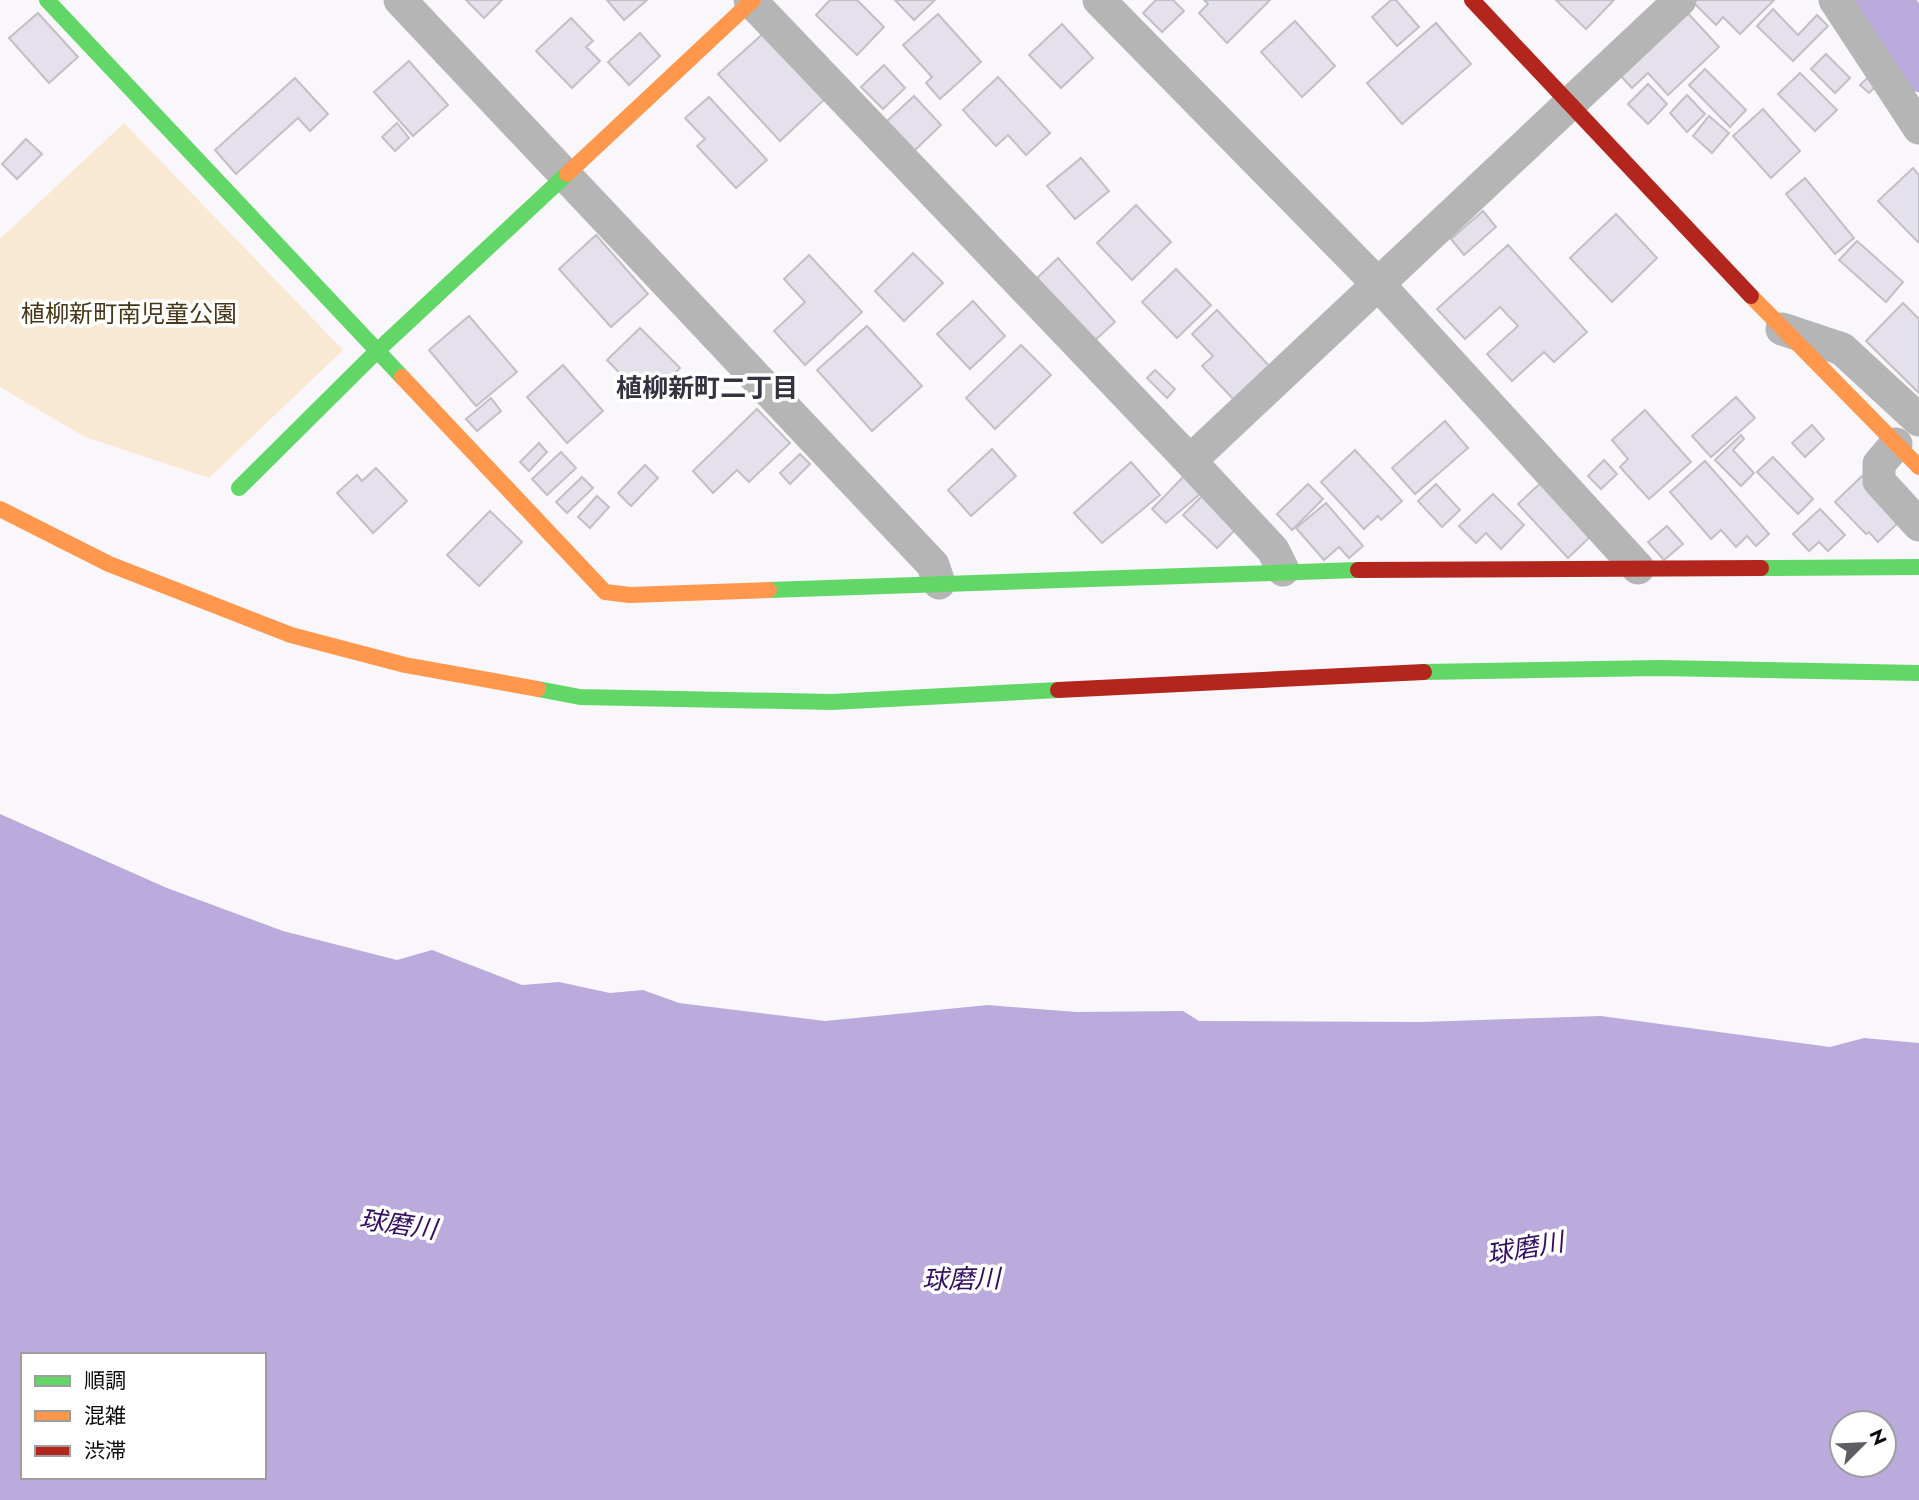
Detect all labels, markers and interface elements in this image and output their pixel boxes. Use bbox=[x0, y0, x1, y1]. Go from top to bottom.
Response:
park label: 植柳新町南児童公園 bbox=[21, 296, 237, 331]
district label: 植柳新町二丁目 bbox=[616, 369, 798, 407]
water label: 球磨川 bbox=[357, 1200, 442, 1249]
water label: 球磨川 bbox=[1483, 1222, 1570, 1273]
water label: 球磨川 bbox=[922, 1259, 1003, 1299]
legend bbox=[21, 1353, 266, 1479]
text: 順調 bbox=[84, 1366, 126, 1396]
text: 混雑 bbox=[84, 1401, 126, 1431]
north arrow bbox=[1828, 1409, 1898, 1479]
text: N bbox=[1863, 1425, 1893, 1450]
text: 渋滞 bbox=[84, 1436, 126, 1466]

